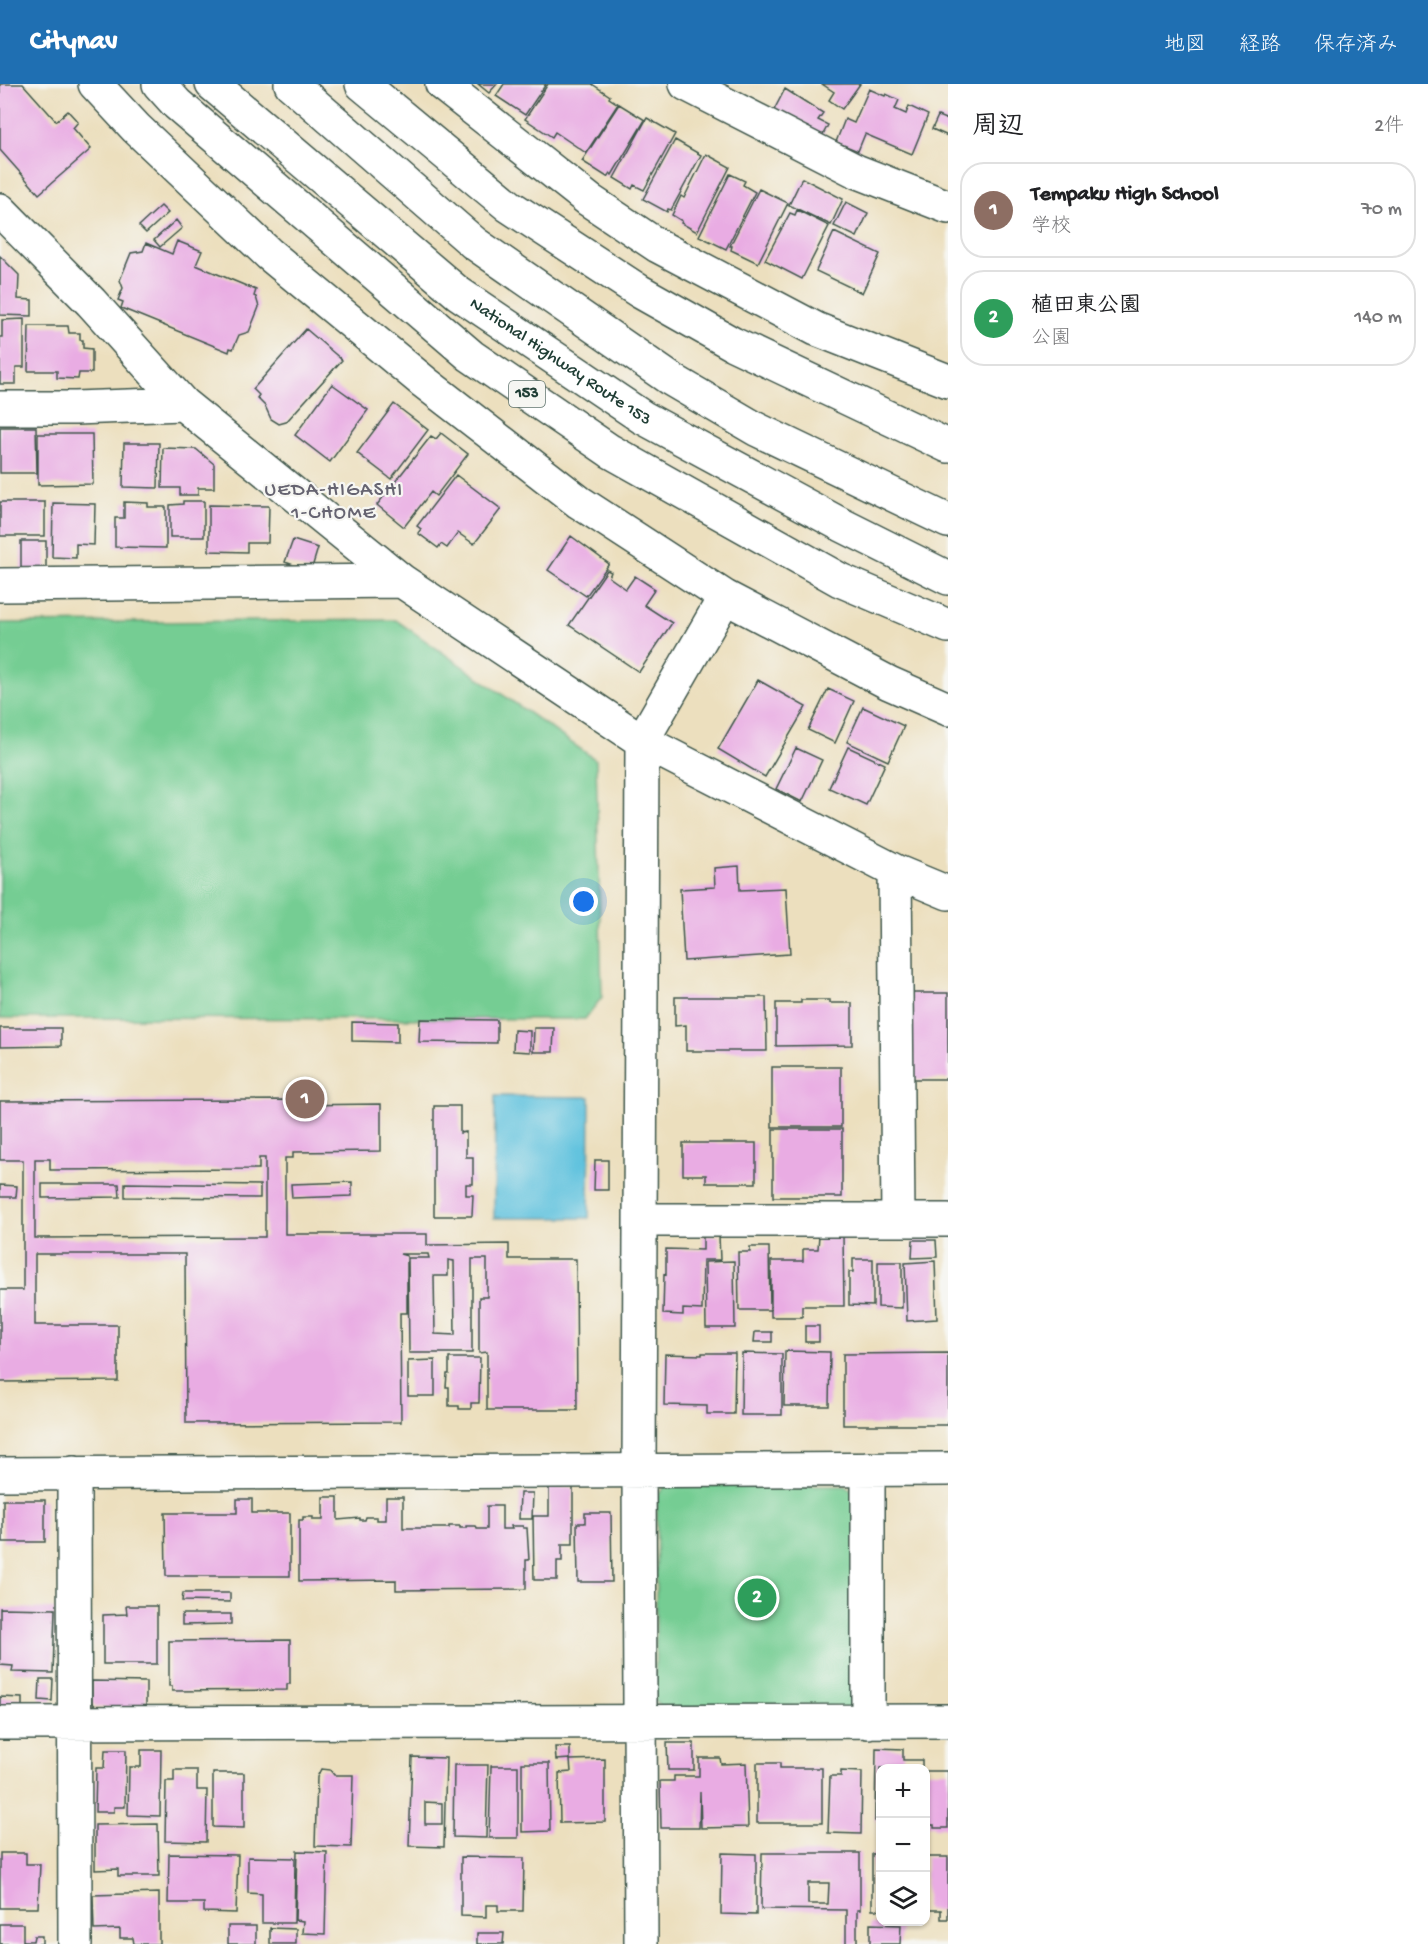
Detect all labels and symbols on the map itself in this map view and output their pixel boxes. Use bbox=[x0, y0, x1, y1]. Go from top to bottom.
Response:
street label: National Highway Route 153 bbox=[465, 292, 655, 430]
road number: 153 bbox=[509, 381, 545, 407]
district label: UEDA-HIGASHI 1-CHOME bbox=[264, 480, 404, 526]
your location bbox=[569, 887, 598, 916]
pin: 1 bbox=[286, 1076, 324, 1122]
pin: 2 bbox=[738, 1576, 777, 1621]

